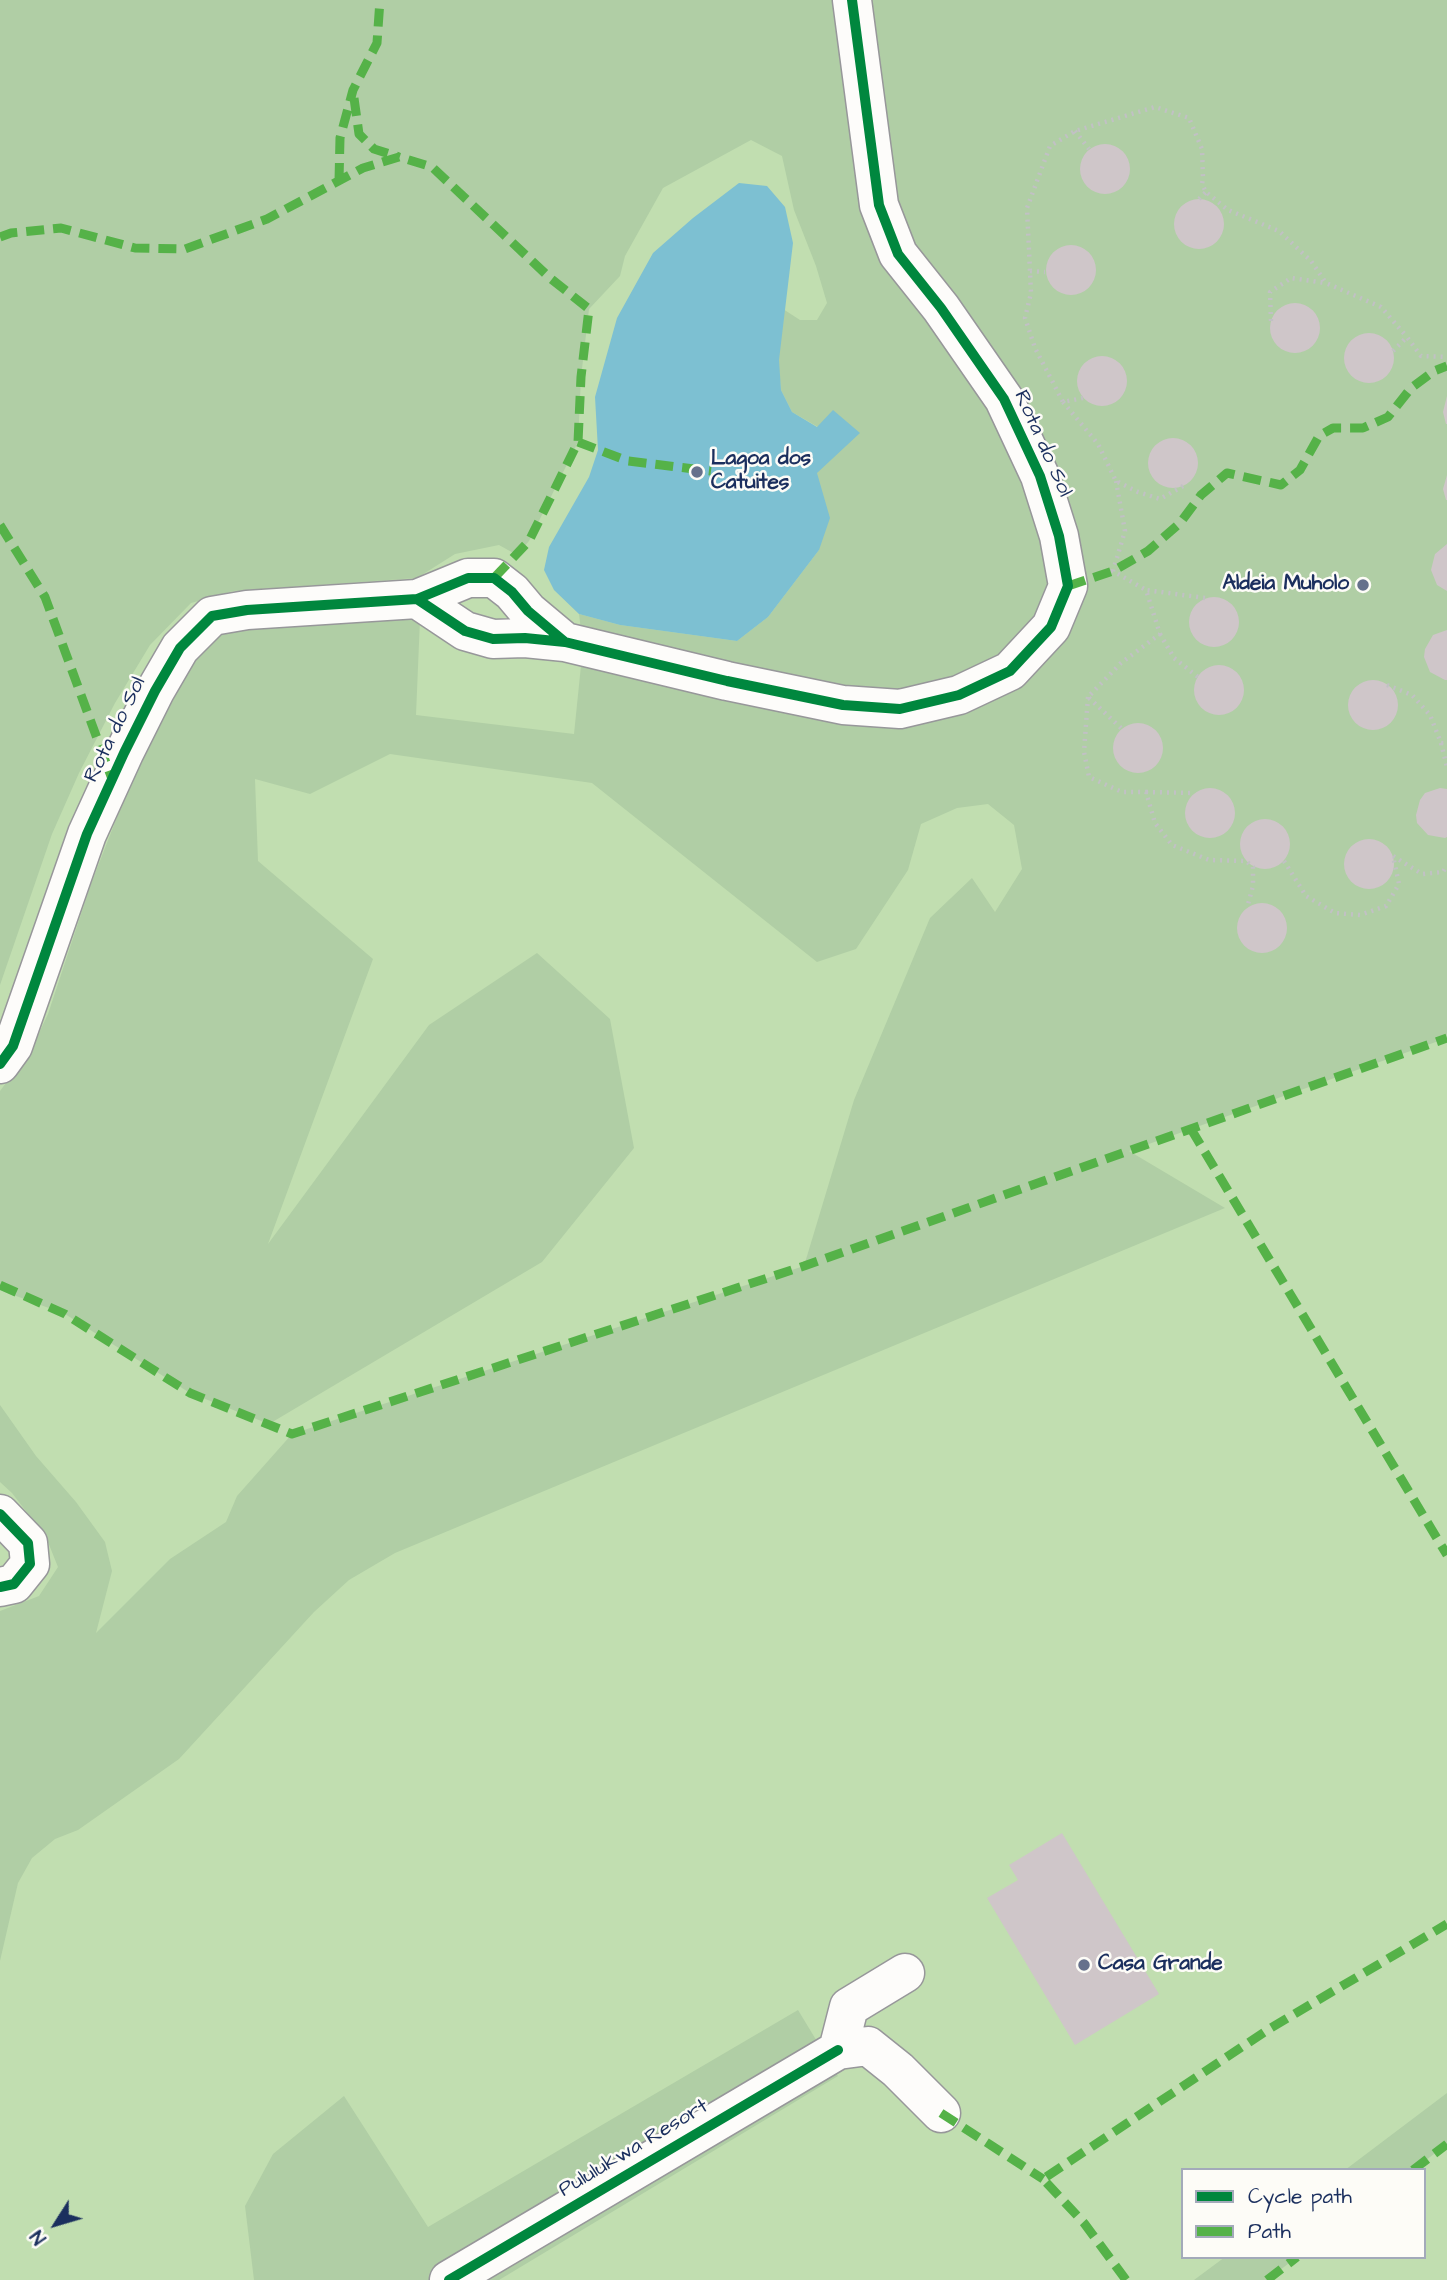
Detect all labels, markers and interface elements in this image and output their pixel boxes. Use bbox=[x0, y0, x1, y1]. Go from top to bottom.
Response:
street label: Rota do Sol bbox=[1007, 387, 1077, 501]
place label: Lagoa dos Catuites bbox=[711, 447, 811, 497]
marker: Lagoa dos Catuites bbox=[689, 464, 705, 480]
place label: Aldeia Muholo bbox=[1222, 572, 1349, 598]
marker: Aldeia Muholo bbox=[1355, 577, 1371, 593]
street label: Rota do Sol bbox=[80, 673, 152, 787]
place label: Casa Grande bbox=[1098, 1952, 1223, 1978]
marker: Casa Grande bbox=[1076, 1957, 1092, 1973]
street label: Pululukwa Resort bbox=[555, 2094, 713, 2204]
legend bbox=[1181, 2168, 1426, 2259]
text: Cycle path bbox=[1248, 2182, 1352, 2211]
north arrow bbox=[21, 2189, 91, 2259]
text: Path bbox=[1248, 2217, 1291, 2246]
text: N bbox=[24, 2224, 53, 2250]

